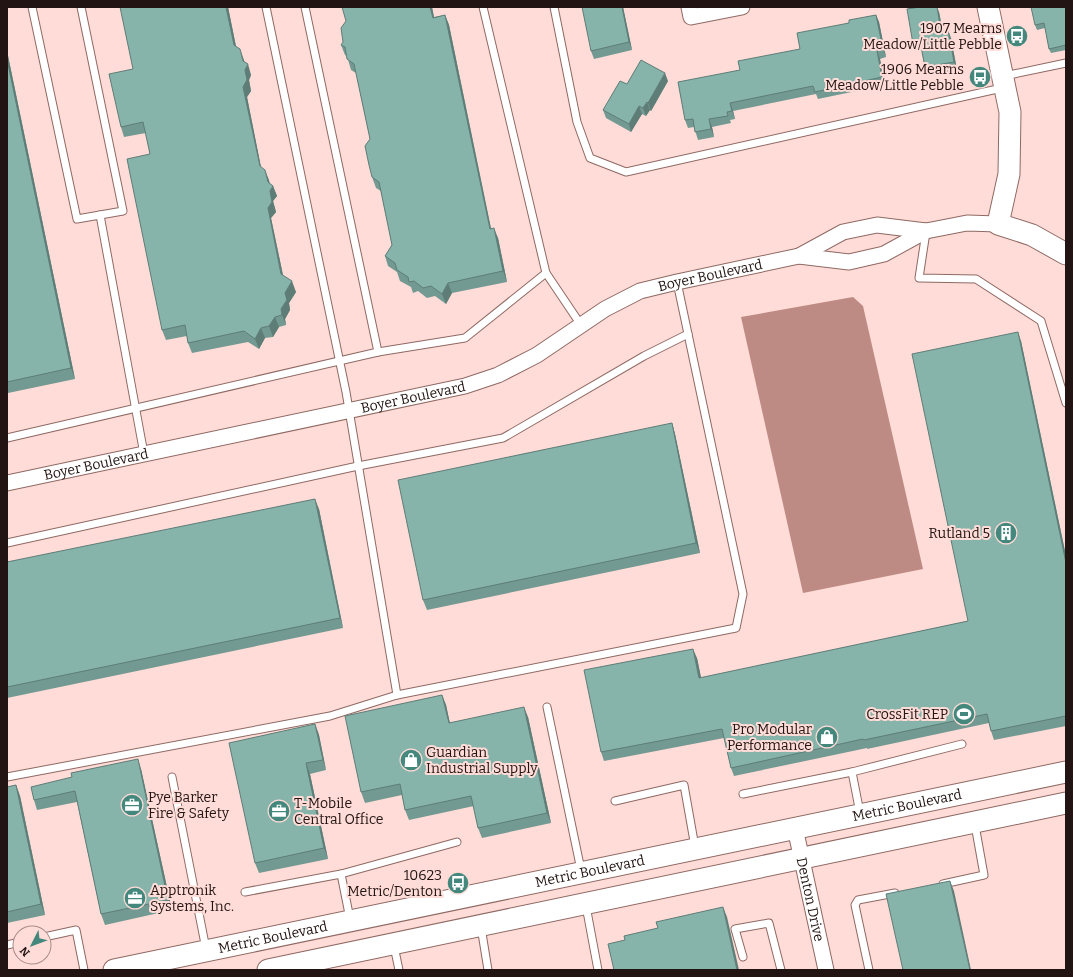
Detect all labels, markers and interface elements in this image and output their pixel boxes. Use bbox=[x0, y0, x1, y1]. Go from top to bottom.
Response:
place label: 1907 Mearns Meadow/Little Pebble bbox=[863, 20, 1002, 53]
bus stop icon: 1907 Mearns Meadow/Little Pebble bbox=[1004, 23, 1030, 49]
place label: 1906 Mearns Meadow/Little Pebble bbox=[825, 61, 964, 94]
bus stop icon: 1906 Mearns Meadow/Little Pebble bbox=[967, 64, 993, 90]
street label: Boyer Boulevard bbox=[656, 256, 764, 295]
street label: Boyer Boulevard bbox=[359, 378, 467, 416]
street label: Boyer Boulevard bbox=[42, 445, 150, 483]
building icon: Rutland 5 bbox=[993, 520, 1019, 546]
place label: Rutland 5 bbox=[928, 525, 990, 542]
sports icon: CrossFit REP bbox=[951, 701, 977, 727]
place label: CrossFit REP bbox=[866, 706, 948, 723]
place label: Pro Modular Performance bbox=[727, 721, 812, 754]
shop icon: Pro Modular Performance bbox=[814, 724, 840, 750]
place label: Guardian Industrial Supply bbox=[426, 744, 538, 777]
shop icon: Guardian Industrial Supply bbox=[398, 747, 424, 773]
street label: Metric Boulevard bbox=[851, 785, 963, 825]
place label: Pye Barker Fire & Safety bbox=[148, 789, 230, 822]
office icon: Pye Barker Fire & Safety bbox=[119, 792, 145, 818]
place label: T-Mobile Central Office bbox=[294, 795, 384, 828]
office icon: T-Mobile Central Office bbox=[266, 798, 292, 824]
street label: Metric Boulevard bbox=[534, 851, 646, 891]
street label: Denton Drive bbox=[793, 856, 828, 943]
place label: 10623 Metric/Denton bbox=[347, 867, 442, 900]
bus stop icon: 10623 Metric/Denton bbox=[445, 870, 471, 896]
place label: Apptronik Systems, Inc. bbox=[150, 882, 234, 915]
office icon: Apptronik Systems, Inc. bbox=[122, 885, 148, 911]
street label: Metric Boulevard bbox=[216, 917, 329, 957]
north arrow bbox=[12, 925, 52, 965]
text: N bbox=[17, 943, 33, 959]

